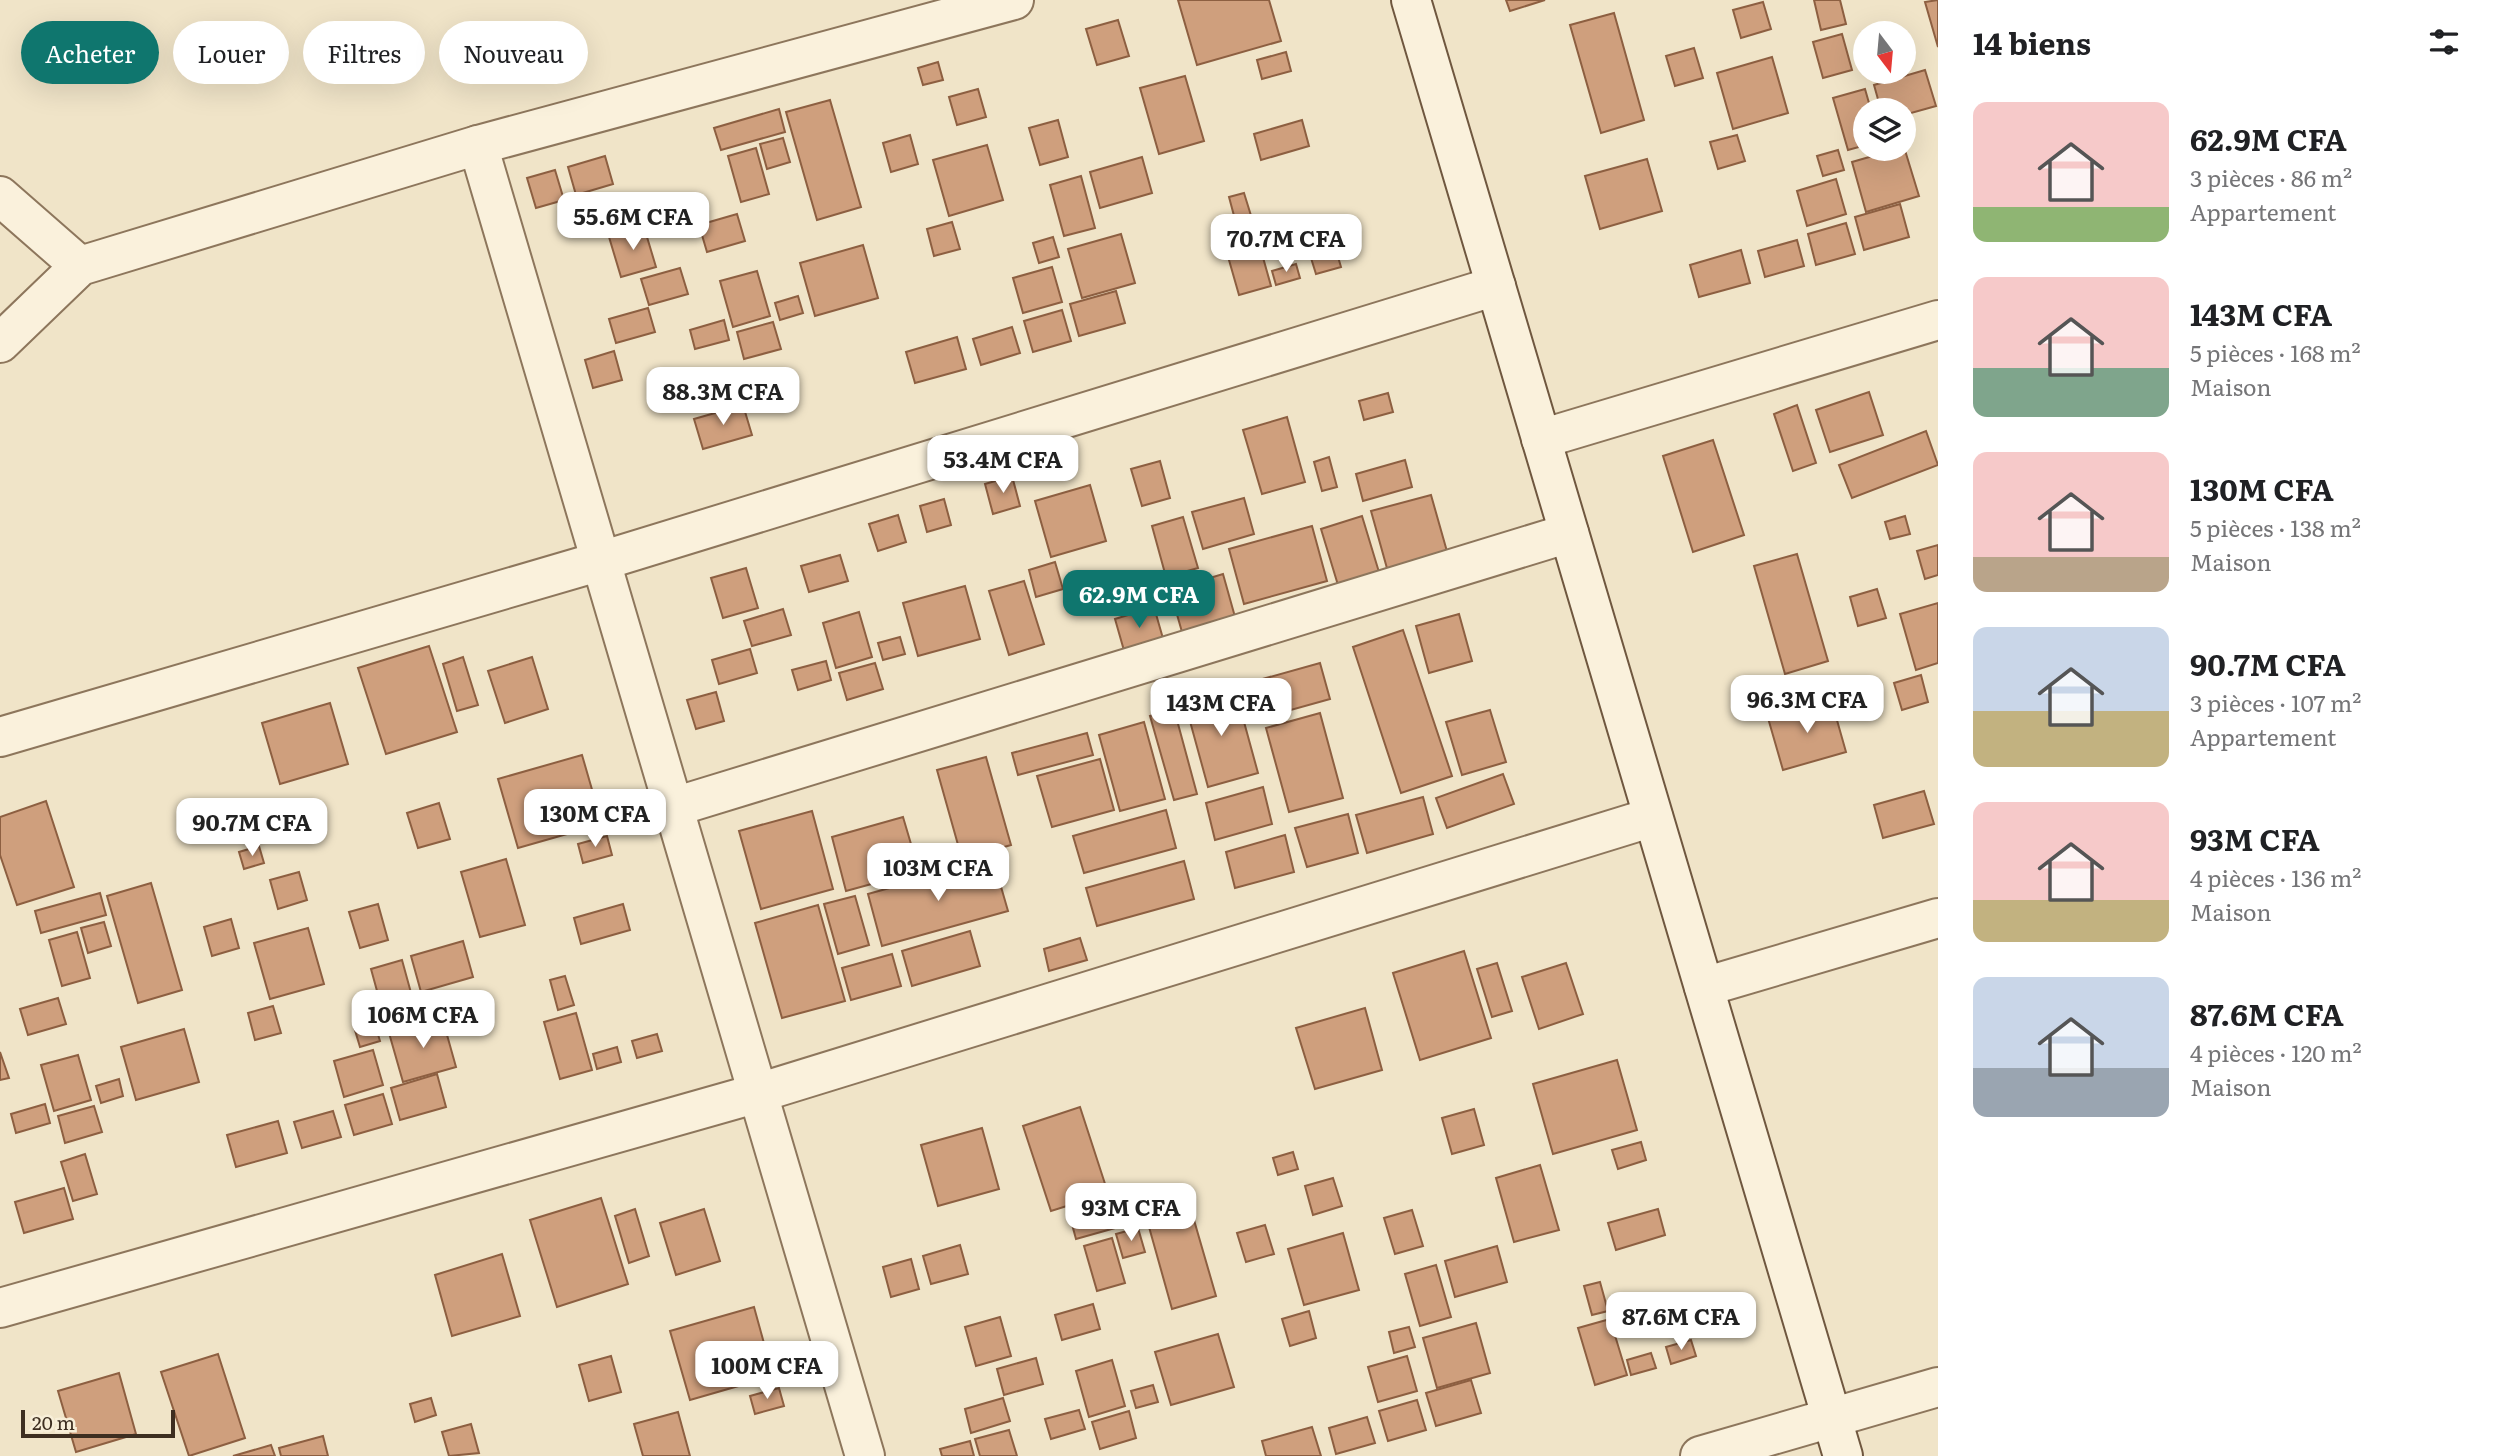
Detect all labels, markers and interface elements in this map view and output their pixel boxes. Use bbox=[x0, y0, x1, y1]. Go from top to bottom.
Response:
text: 14 biens bbox=[1973, 20, 2091, 64]
chip: Acheter bbox=[21, 21, 159, 84]
chip: Louer bbox=[173, 21, 289, 84]
chip: Filtres bbox=[303, 21, 425, 84]
chip: Nouveau bbox=[439, 21, 588, 84]
north arrow bbox=[1853, 21, 1916, 84]
map controls bbox=[1853, 21, 1916, 161]
icon: filters bbox=[2425, 23, 2463, 61]
button: layers bbox=[1853, 98, 1916, 161]
text: 62.9M CFA bbox=[2190, 116, 2347, 160]
icon: home bbox=[2029, 130, 2113, 214]
text: 3 pièces · 86 m² bbox=[2190, 160, 2352, 194]
pin: 55.6M CFA bbox=[553, 192, 713, 252]
text: Appartement bbox=[2190, 194, 2336, 228]
text: 55.6M CFA bbox=[573, 198, 693, 232]
pin: 70.7M CFA bbox=[1206, 215, 1366, 274]
text: 70.7M CFA bbox=[1227, 220, 1345, 254]
text: 143M CFA bbox=[2190, 291, 2332, 335]
icon: home bbox=[2029, 305, 2113, 389]
text: 5 pièces · 168 m² bbox=[2190, 335, 2361, 369]
pin: 88.3M CFA bbox=[643, 368, 803, 427]
text: Maison bbox=[2190, 369, 2272, 403]
text: 88.3M CFA bbox=[662, 373, 784, 407]
pin: 53.4M CFA bbox=[923, 435, 1083, 495]
text: 53.4M CFA bbox=[943, 441, 1063, 475]
text: 130M CFA bbox=[2190, 466, 2334, 510]
icon: home bbox=[2029, 480, 2113, 564]
text: 5 pièces · 138 m² bbox=[2190, 510, 2361, 544]
text: Maison bbox=[2190, 544, 2272, 578]
pin: 62.9M CFA bbox=[1059, 570, 1219, 630]
text: 62.9M CFA bbox=[1079, 576, 1199, 610]
text: 90.7M CFA bbox=[2190, 641, 2346, 685]
icon: home bbox=[2029, 655, 2113, 739]
pin: 96.3M CFA bbox=[1727, 676, 1887, 735]
pin: 143M CFA bbox=[1149, 678, 1293, 738]
text: 96.3M CFA bbox=[1747, 681, 1867, 715]
text: 143M CFA bbox=[1167, 684, 1275, 718]
text: 3 pièces · 107 m² bbox=[2190, 685, 2361, 719]
text: Appartement bbox=[2190, 719, 2336, 753]
pin: 130M CFA bbox=[523, 790, 667, 849]
text: 130M CFA bbox=[540, 795, 650, 829]
pin: 90.7M CFA bbox=[172, 798, 332, 858]
text: 90.7M CFA bbox=[192, 804, 312, 838]
text: 93M CFA bbox=[2190, 816, 2320, 860]
icon: home bbox=[2029, 830, 2113, 914]
pin: 103M CFA bbox=[866, 844, 1010, 903]
text: 103M CFA bbox=[883, 849, 993, 883]
text: 4 pièces · 136 m² bbox=[2190, 860, 2362, 894]
text: Maison bbox=[2190, 894, 2272, 928]
pin: 106M CFA bbox=[351, 990, 495, 1050]
text: 87.6M CFA bbox=[2190, 991, 2344, 1035]
text: 106M CFA bbox=[368, 996, 478, 1030]
icon: home bbox=[2029, 1005, 2113, 1089]
text: 4 pièces · 120 m² bbox=[2190, 1035, 2362, 1069]
text: Maison bbox=[2190, 1069, 2272, 1103]
pin: 93M CFA bbox=[1066, 1184, 1196, 1243]
text: 93M CFA bbox=[1081, 1189, 1181, 1223]
pin: 87.6M CFA bbox=[1601, 1292, 1761, 1352]
text: 87.6M CFA bbox=[1622, 1298, 1740, 1332]
pin: 100M CFA bbox=[695, 1342, 839, 1401]
text: 100M CFA bbox=[711, 1347, 823, 1381]
scale bar bbox=[21, 1407, 175, 1439]
text: 20 m bbox=[32, 1408, 75, 1436]

